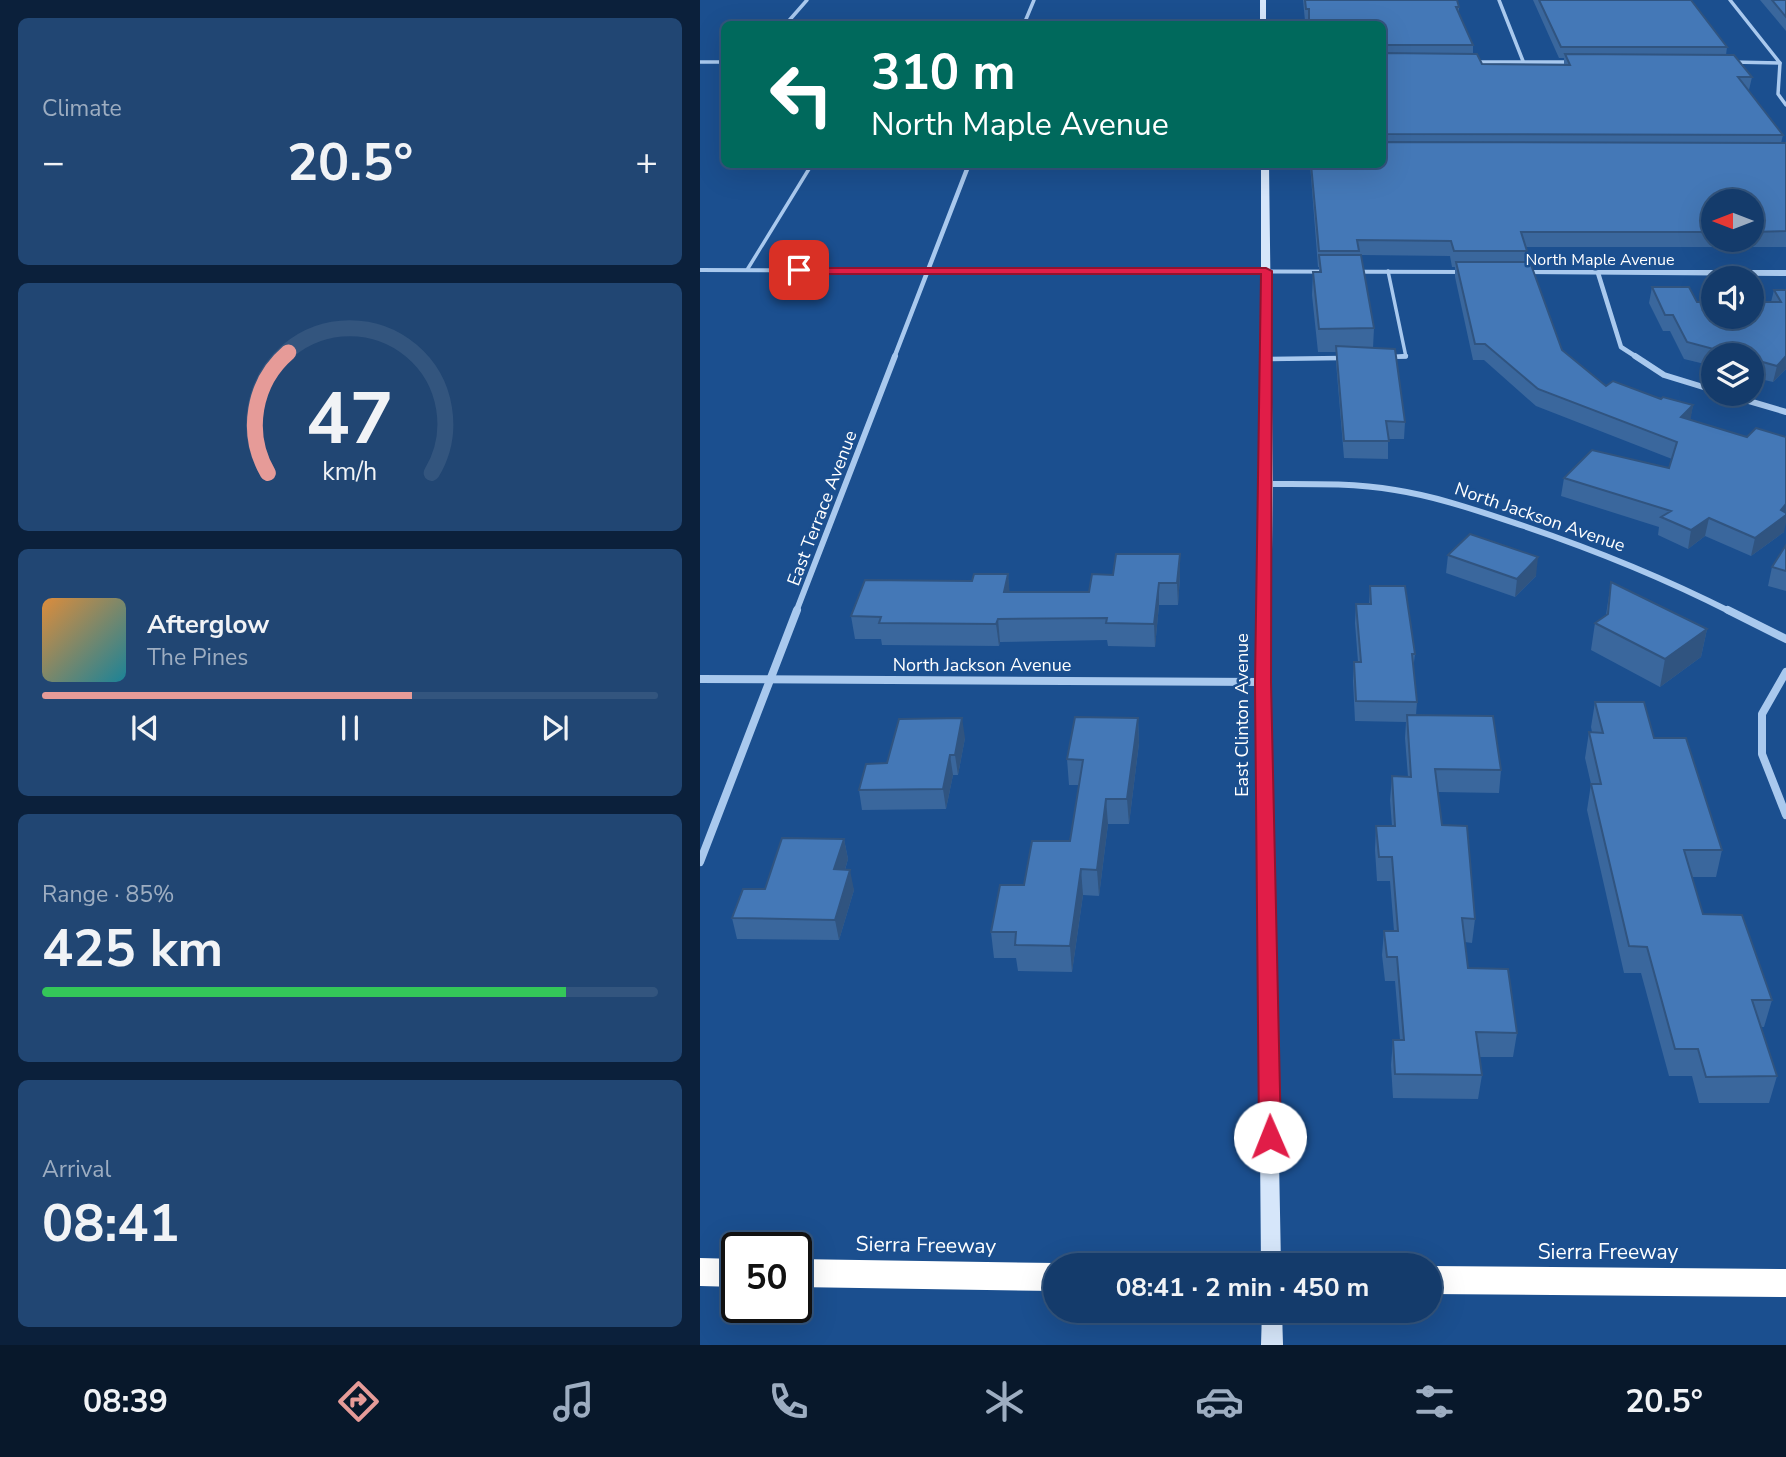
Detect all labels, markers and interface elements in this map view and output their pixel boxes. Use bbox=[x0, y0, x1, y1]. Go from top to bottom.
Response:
text: 310 m bbox=[871, 39, 1015, 106]
icon: left bbox=[756, 49, 847, 140]
text: Climate bbox=[42, 93, 122, 124]
text: North Maple Avenue bbox=[871, 103, 1169, 146]
text: 20.5° bbox=[287, 127, 413, 198]
text: − bbox=[42, 137, 65, 188]
text: + bbox=[635, 137, 658, 188]
north arrow bbox=[1701, 189, 1764, 252]
map controls bbox=[1701, 189, 1764, 406]
pin bbox=[769, 240, 829, 300]
street label: North Maple Avenue bbox=[1526, 249, 1674, 271]
icon: arrive bbox=[780, 251, 818, 289]
button: sound bbox=[1701, 266, 1764, 329]
button: layers bbox=[1701, 343, 1764, 406]
text: 47 bbox=[306, 370, 394, 470]
street label: East Terrace Avenue bbox=[781, 427, 863, 589]
text: km/h bbox=[322, 455, 378, 489]
street label: North Jackson Avenue bbox=[1452, 477, 1628, 557]
text: Afterglow bbox=[147, 607, 270, 642]
street label: East Clinton Avenue bbox=[1230, 633, 1254, 797]
text: The Pines bbox=[147, 642, 248, 673]
street label: North Jackson Avenue bbox=[893, 653, 1071, 677]
icon: previous bbox=[126, 709, 164, 747]
icon: pause bbox=[331, 709, 369, 747]
icon: next bbox=[536, 709, 574, 747]
text: Range · 85% bbox=[42, 879, 174, 910]
text: 425 km bbox=[42, 913, 223, 984]
position arrow bbox=[1233, 1100, 1307, 1174]
text: Arrival bbox=[42, 1154, 111, 1185]
text: 08:41 bbox=[42, 1188, 180, 1259]
street label: Sierra Freeway bbox=[855, 1230, 997, 1260]
speed limit sign: 50 bbox=[721, 1232, 812, 1323]
street label: Sierra Freeway bbox=[1538, 1238, 1678, 1266]
text: 08:41 · 2 min · 450 m bbox=[1116, 1270, 1369, 1305]
icon: directions bbox=[334, 1377, 383, 1426]
icon: music bbox=[549, 1377, 598, 1426]
icon: phone bbox=[764, 1377, 813, 1426]
icon: climate bbox=[980, 1377, 1029, 1426]
icon: car bbox=[1195, 1377, 1244, 1426]
icon: filters bbox=[1410, 1377, 1459, 1426]
text: 08:39 bbox=[83, 1380, 168, 1423]
text: 20.5° bbox=[1625, 1380, 1703, 1423]

